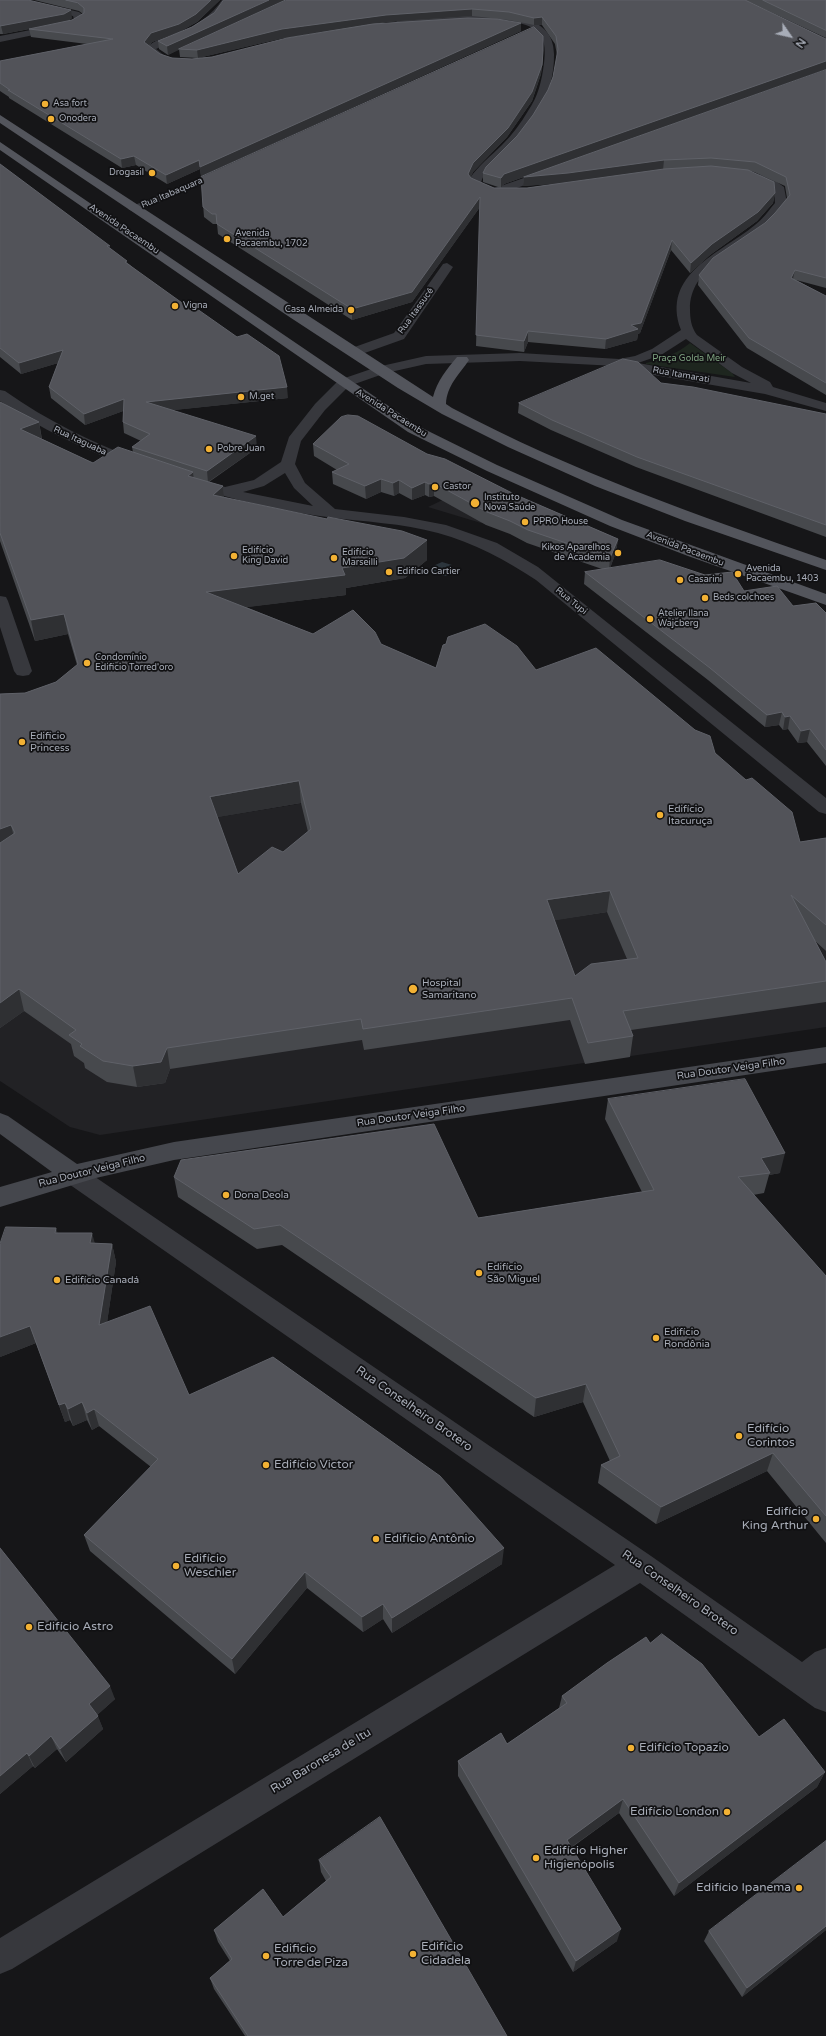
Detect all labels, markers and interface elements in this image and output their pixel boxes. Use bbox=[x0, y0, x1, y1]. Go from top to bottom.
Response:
north arrow bbox=[770, 16, 810, 56]
text: N bbox=[793, 36, 808, 50]
marker: Asa fort bbox=[40, 99, 50, 109]
place label: Asa fort bbox=[53, 99, 87, 109]
marker: Onodera bbox=[46, 114, 56, 124]
place label: Onodera bbox=[59, 114, 96, 124]
place label: Drogasil bbox=[109, 168, 144, 178]
marker: Drogasil bbox=[147, 168, 157, 178]
street label: Rua Itabaquara bbox=[140, 175, 204, 211]
street label: Avenida Pacaembu bbox=[87, 202, 161, 256]
place label: Avenida Pacaembu, 1702 bbox=[235, 229, 308, 250]
marker: Avenida Pacaembu, 1702 bbox=[222, 234, 232, 244]
street label: Rua Itassucê bbox=[396, 286, 436, 336]
marker: Vigna bbox=[170, 301, 180, 311]
place label: Vigna bbox=[183, 301, 208, 311]
place label: Casa Almeida bbox=[285, 305, 343, 315]
marker: Casa Almeida bbox=[346, 305, 356, 315]
park label: Praça Golda Meir bbox=[652, 354, 726, 364]
street label: Rua Itamarati bbox=[652, 365, 710, 385]
street label: Avenida Pacaembu bbox=[353, 387, 429, 439]
marker: M.get bbox=[236, 392, 246, 402]
place label: M.get bbox=[249, 392, 274, 402]
street label: Rua Itaguaba bbox=[52, 424, 108, 458]
marker: Pobre Juan bbox=[204, 444, 214, 454]
place label: Pobre Juan bbox=[217, 444, 265, 454]
marker: Castor bbox=[430, 482, 440, 492]
place label: Castor bbox=[443, 482, 471, 492]
place label: Instituto Nova Saúde bbox=[484, 493, 535, 514]
marker: Instituto Nova Saúde bbox=[469, 497, 481, 509]
marker: PPRO House bbox=[520, 517, 530, 527]
place label: PPRO House bbox=[533, 517, 588, 527]
street label: Avenida Pacaembu bbox=[645, 529, 725, 569]
place label: Kikos Aparelhos de Academia bbox=[541, 543, 610, 564]
place label: Edifício King David bbox=[242, 546, 288, 567]
place label: Edifício Marseilli bbox=[342, 548, 378, 569]
marker: Kikos Aparelhos de Academia bbox=[613, 548, 623, 558]
marker: Edifício King David bbox=[229, 551, 239, 561]
marker: Edifício Marseilli bbox=[329, 553, 339, 563]
place label: Avenida Pacaembu, 1403 bbox=[746, 564, 819, 585]
marker: Edifício Cartier bbox=[384, 567, 394, 577]
place label: Edifício Cartier bbox=[397, 567, 460, 577]
marker: Avenida Pacaembu, 1403 bbox=[733, 569, 743, 579]
marker: Casarini bbox=[675, 575, 685, 585]
place label: Casarini bbox=[688, 575, 722, 585]
street label: Rua Tupi bbox=[553, 585, 589, 617]
marker: Beds colchoes bbox=[700, 593, 710, 603]
place label: Beds colchoes bbox=[713, 593, 774, 603]
place label: Atelier Ilana Wajcberg bbox=[658, 609, 709, 630]
marker: Atelier Ilana Wajcberg bbox=[645, 614, 655, 624]
place label: Condomínio Edificio Torred'oro bbox=[95, 653, 173, 674]
marker: Condomínio Edificio Torred'oro bbox=[82, 658, 92, 668]
place label: Edificio Princess bbox=[30, 730, 70, 754]
marker: Edificio Princess bbox=[17, 737, 27, 747]
place label: Edifício Itacuruça bbox=[668, 803, 712, 826]
marker: Edifício Itacuruça bbox=[655, 810, 665, 820]
place label: Hospital Samaritano bbox=[422, 977, 477, 1000]
marker: Hospital Samaritano bbox=[407, 983, 419, 995]
street label: Rua Doutor Veiga Filho bbox=[676, 1055, 786, 1083]
street label: Rua Doutor Veiga Filho bbox=[356, 1102, 466, 1130]
street label: Rua Doutor Veiga Filho bbox=[37, 1152, 147, 1190]
place label: Dona Deola bbox=[234, 1189, 289, 1201]
marker: Dona Deola bbox=[221, 1190, 231, 1200]
place label: Edifício São Miguel bbox=[487, 1261, 540, 1284]
marker: Edifício São Miguel bbox=[474, 1268, 484, 1278]
place label: Edifício Canadá bbox=[65, 1274, 139, 1286]
marker: Edifício Canadá bbox=[52, 1275, 62, 1285]
place label: Edifício Rondônia bbox=[664, 1326, 710, 1350]
marker: Edifício Rondônia bbox=[651, 1333, 661, 1343]
street label: Rua Conselheiro Brotero bbox=[353, 1363, 475, 1455]
place label: Edifício Corintos bbox=[747, 1422, 795, 1450]
marker: Edifício Corintos bbox=[734, 1431, 744, 1441]
place label: Edifício Victor bbox=[274, 1458, 353, 1472]
marker: Edifício Victor bbox=[261, 1460, 271, 1470]
place label: Edifício King Arthur bbox=[742, 1505, 808, 1533]
marker: Edifício King Arthur bbox=[811, 1514, 821, 1524]
place label: Edifício Antônio bbox=[384, 1532, 475, 1546]
marker: Edifício Antônio bbox=[371, 1534, 381, 1544]
street label: Rua Conselheiro Brotero bbox=[619, 1547, 741, 1639]
place label: Edifício Weschler bbox=[184, 1552, 236, 1580]
marker: Edifício Weschler bbox=[171, 1561, 181, 1571]
place label: Edifício Astro bbox=[37, 1620, 113, 1634]
marker: Edifício Astro bbox=[24, 1622, 34, 1632]
street label: Rua Baronesa de Itu bbox=[268, 1725, 374, 1797]
place label: Edifício Topazio bbox=[639, 1741, 729, 1755]
marker: Edifício Topazio bbox=[626, 1743, 636, 1753]
place label: Edifício London bbox=[630, 1805, 719, 1819]
marker: Edifício London bbox=[722, 1807, 732, 1817]
place label: Edifício Higher Higienópolis bbox=[544, 1844, 628, 1872]
marker: Edifício Higher Higienópolis bbox=[531, 1853, 541, 1863]
place label: Edifício Ipanema bbox=[696, 1881, 791, 1895]
marker: Edifício Ipanema bbox=[794, 1883, 804, 1893]
place label: Edifício Cidadela bbox=[421, 1940, 471, 1968]
place label: Edificio Torre de Piza bbox=[274, 1942, 348, 1970]
marker: Edifício Cidadela bbox=[408, 1949, 418, 1959]
marker: Edificio Torre de Piza bbox=[261, 1951, 271, 1961]

